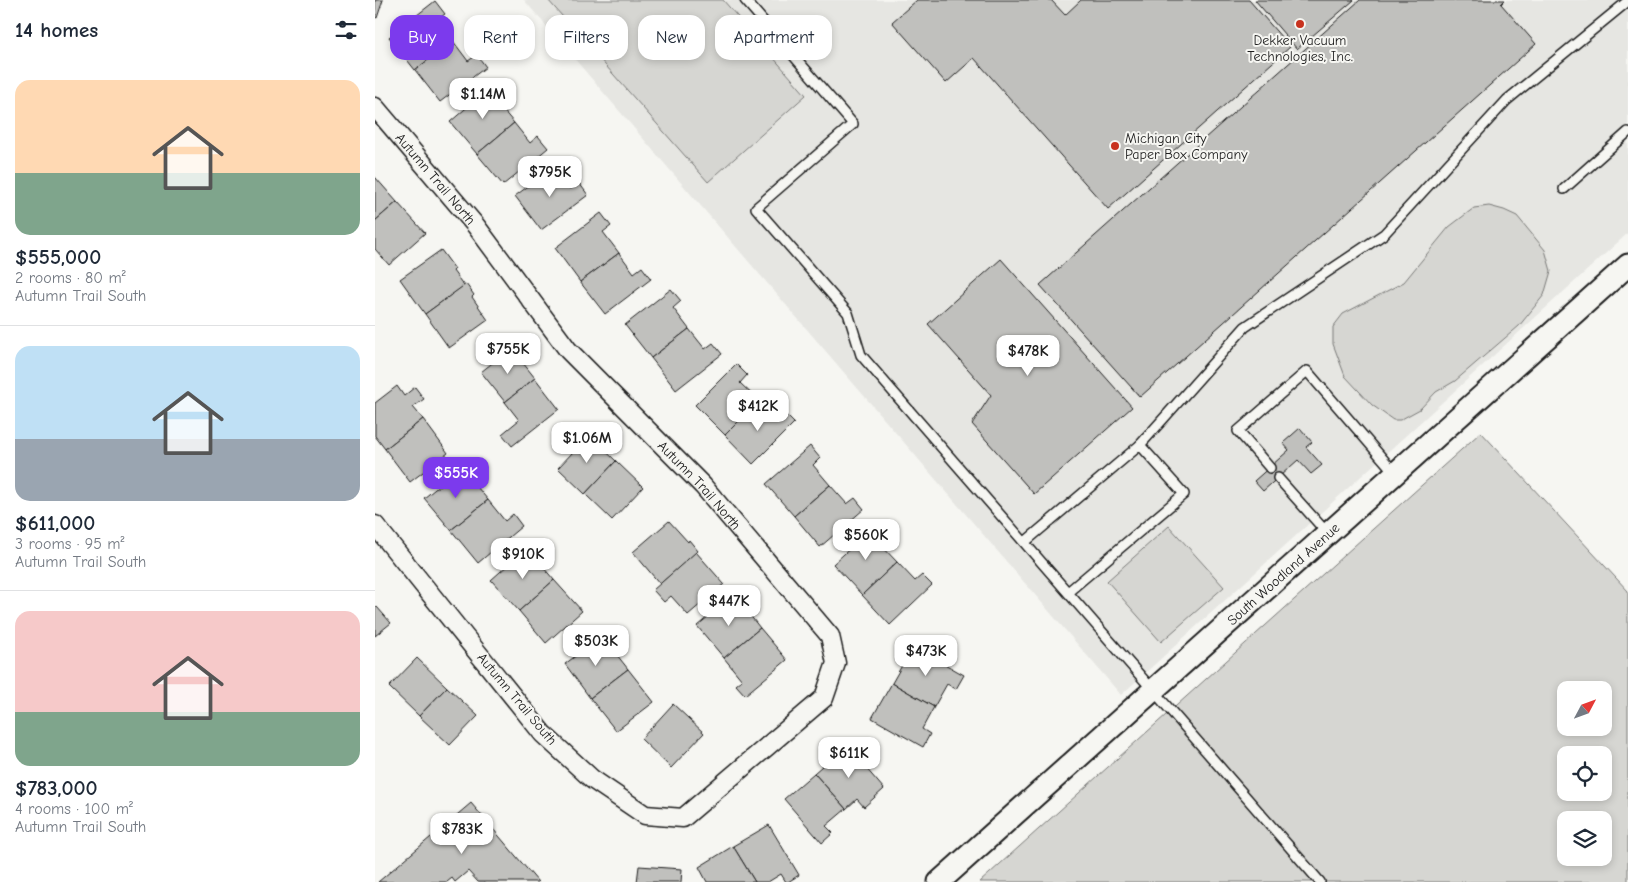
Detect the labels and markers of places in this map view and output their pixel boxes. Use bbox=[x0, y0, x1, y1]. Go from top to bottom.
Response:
marker: Dekker Vacuum Technologies, Inc. bbox=[1294, 18, 1306, 30]
place label: Dekker Vacuum Technologies, Inc. bbox=[1247, 32, 1353, 65]
pin: $1.14M bbox=[442, 78, 524, 120]
place label: Michigan City Paper Box Company bbox=[1125, 130, 1248, 163]
marker: Michigan City Paper Box Company bbox=[1109, 140, 1121, 152]
pin: $795K bbox=[515, 156, 585, 198]
pin: $755K bbox=[473, 332, 543, 375]
pin: $478K bbox=[993, 334, 1063, 377]
pin: $412K bbox=[723, 390, 793, 432]
pin: $1.06M bbox=[546, 422, 628, 464]
pin: $555K bbox=[421, 456, 491, 499]
pin: $560K bbox=[831, 518, 901, 561]
pin: $910K bbox=[488, 538, 558, 580]
pin: $447K bbox=[694, 584, 764, 627]
pin: $503K bbox=[561, 624, 631, 667]
pin: $473K bbox=[891, 634, 961, 677]
pin: $611K bbox=[814, 736, 884, 779]
pin: $783K bbox=[427, 812, 497, 855]

